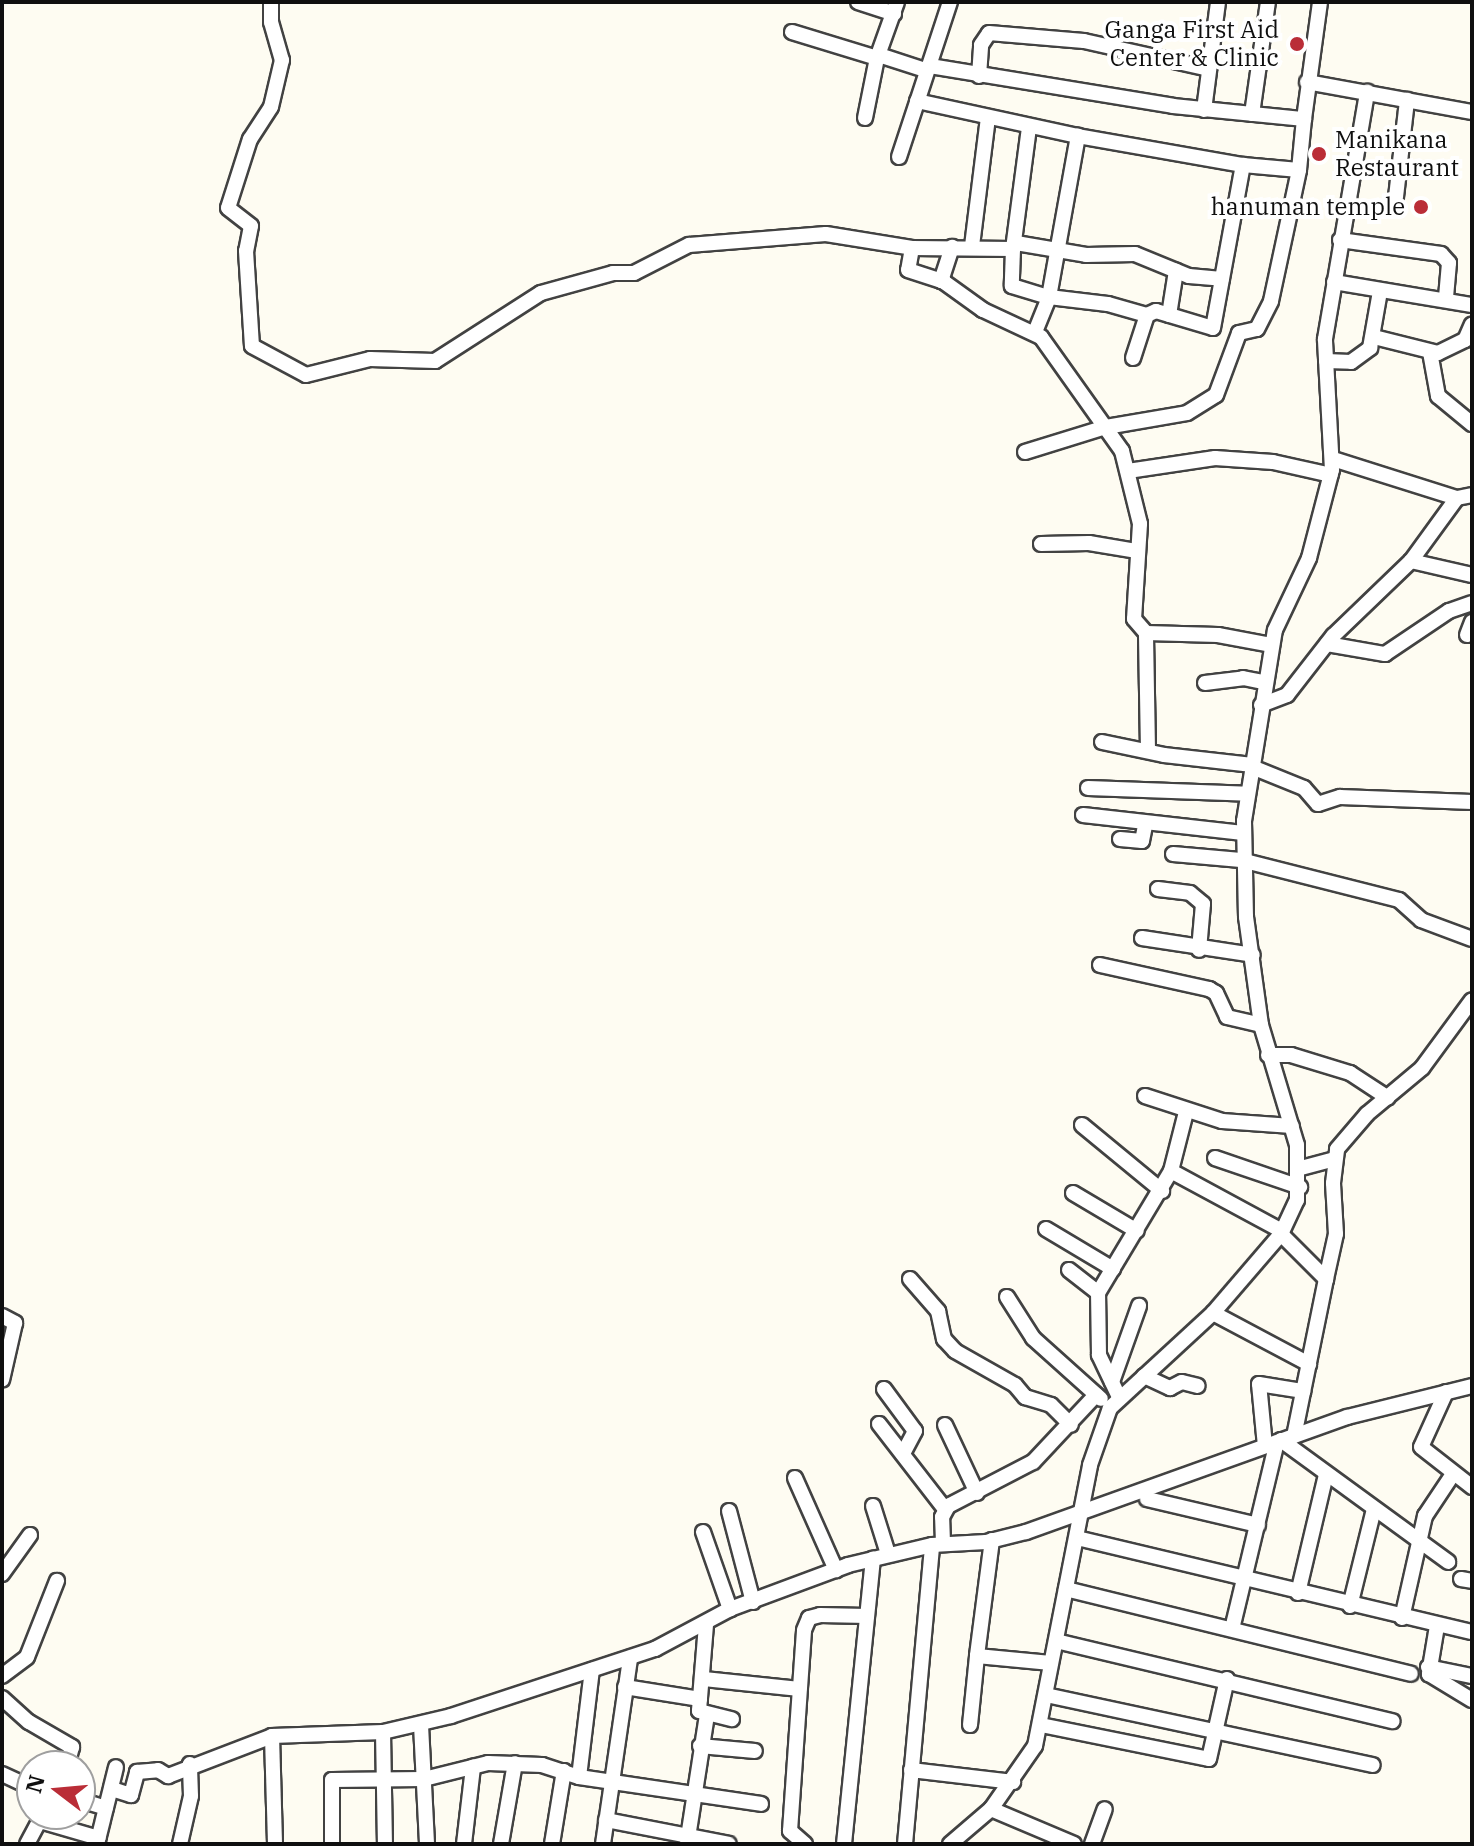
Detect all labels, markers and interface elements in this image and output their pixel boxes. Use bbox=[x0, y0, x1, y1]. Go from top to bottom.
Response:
place label: Ganga First Aid Center & Clinic bbox=[1105, 16, 1279, 72]
marker: Ganga First Aid Center & Clinic bbox=[1286, 33, 1308, 55]
place label: Manikana Restaurant bbox=[1335, 126, 1459, 182]
marker: Manikana Restaurant bbox=[1310, 145, 1328, 163]
place label: hanuman temple bbox=[1211, 193, 1405, 221]
marker: hanuman temple bbox=[1412, 198, 1430, 216]
north arrow bbox=[16, 1750, 96, 1830]
text: N bbox=[18, 1771, 51, 1796]

